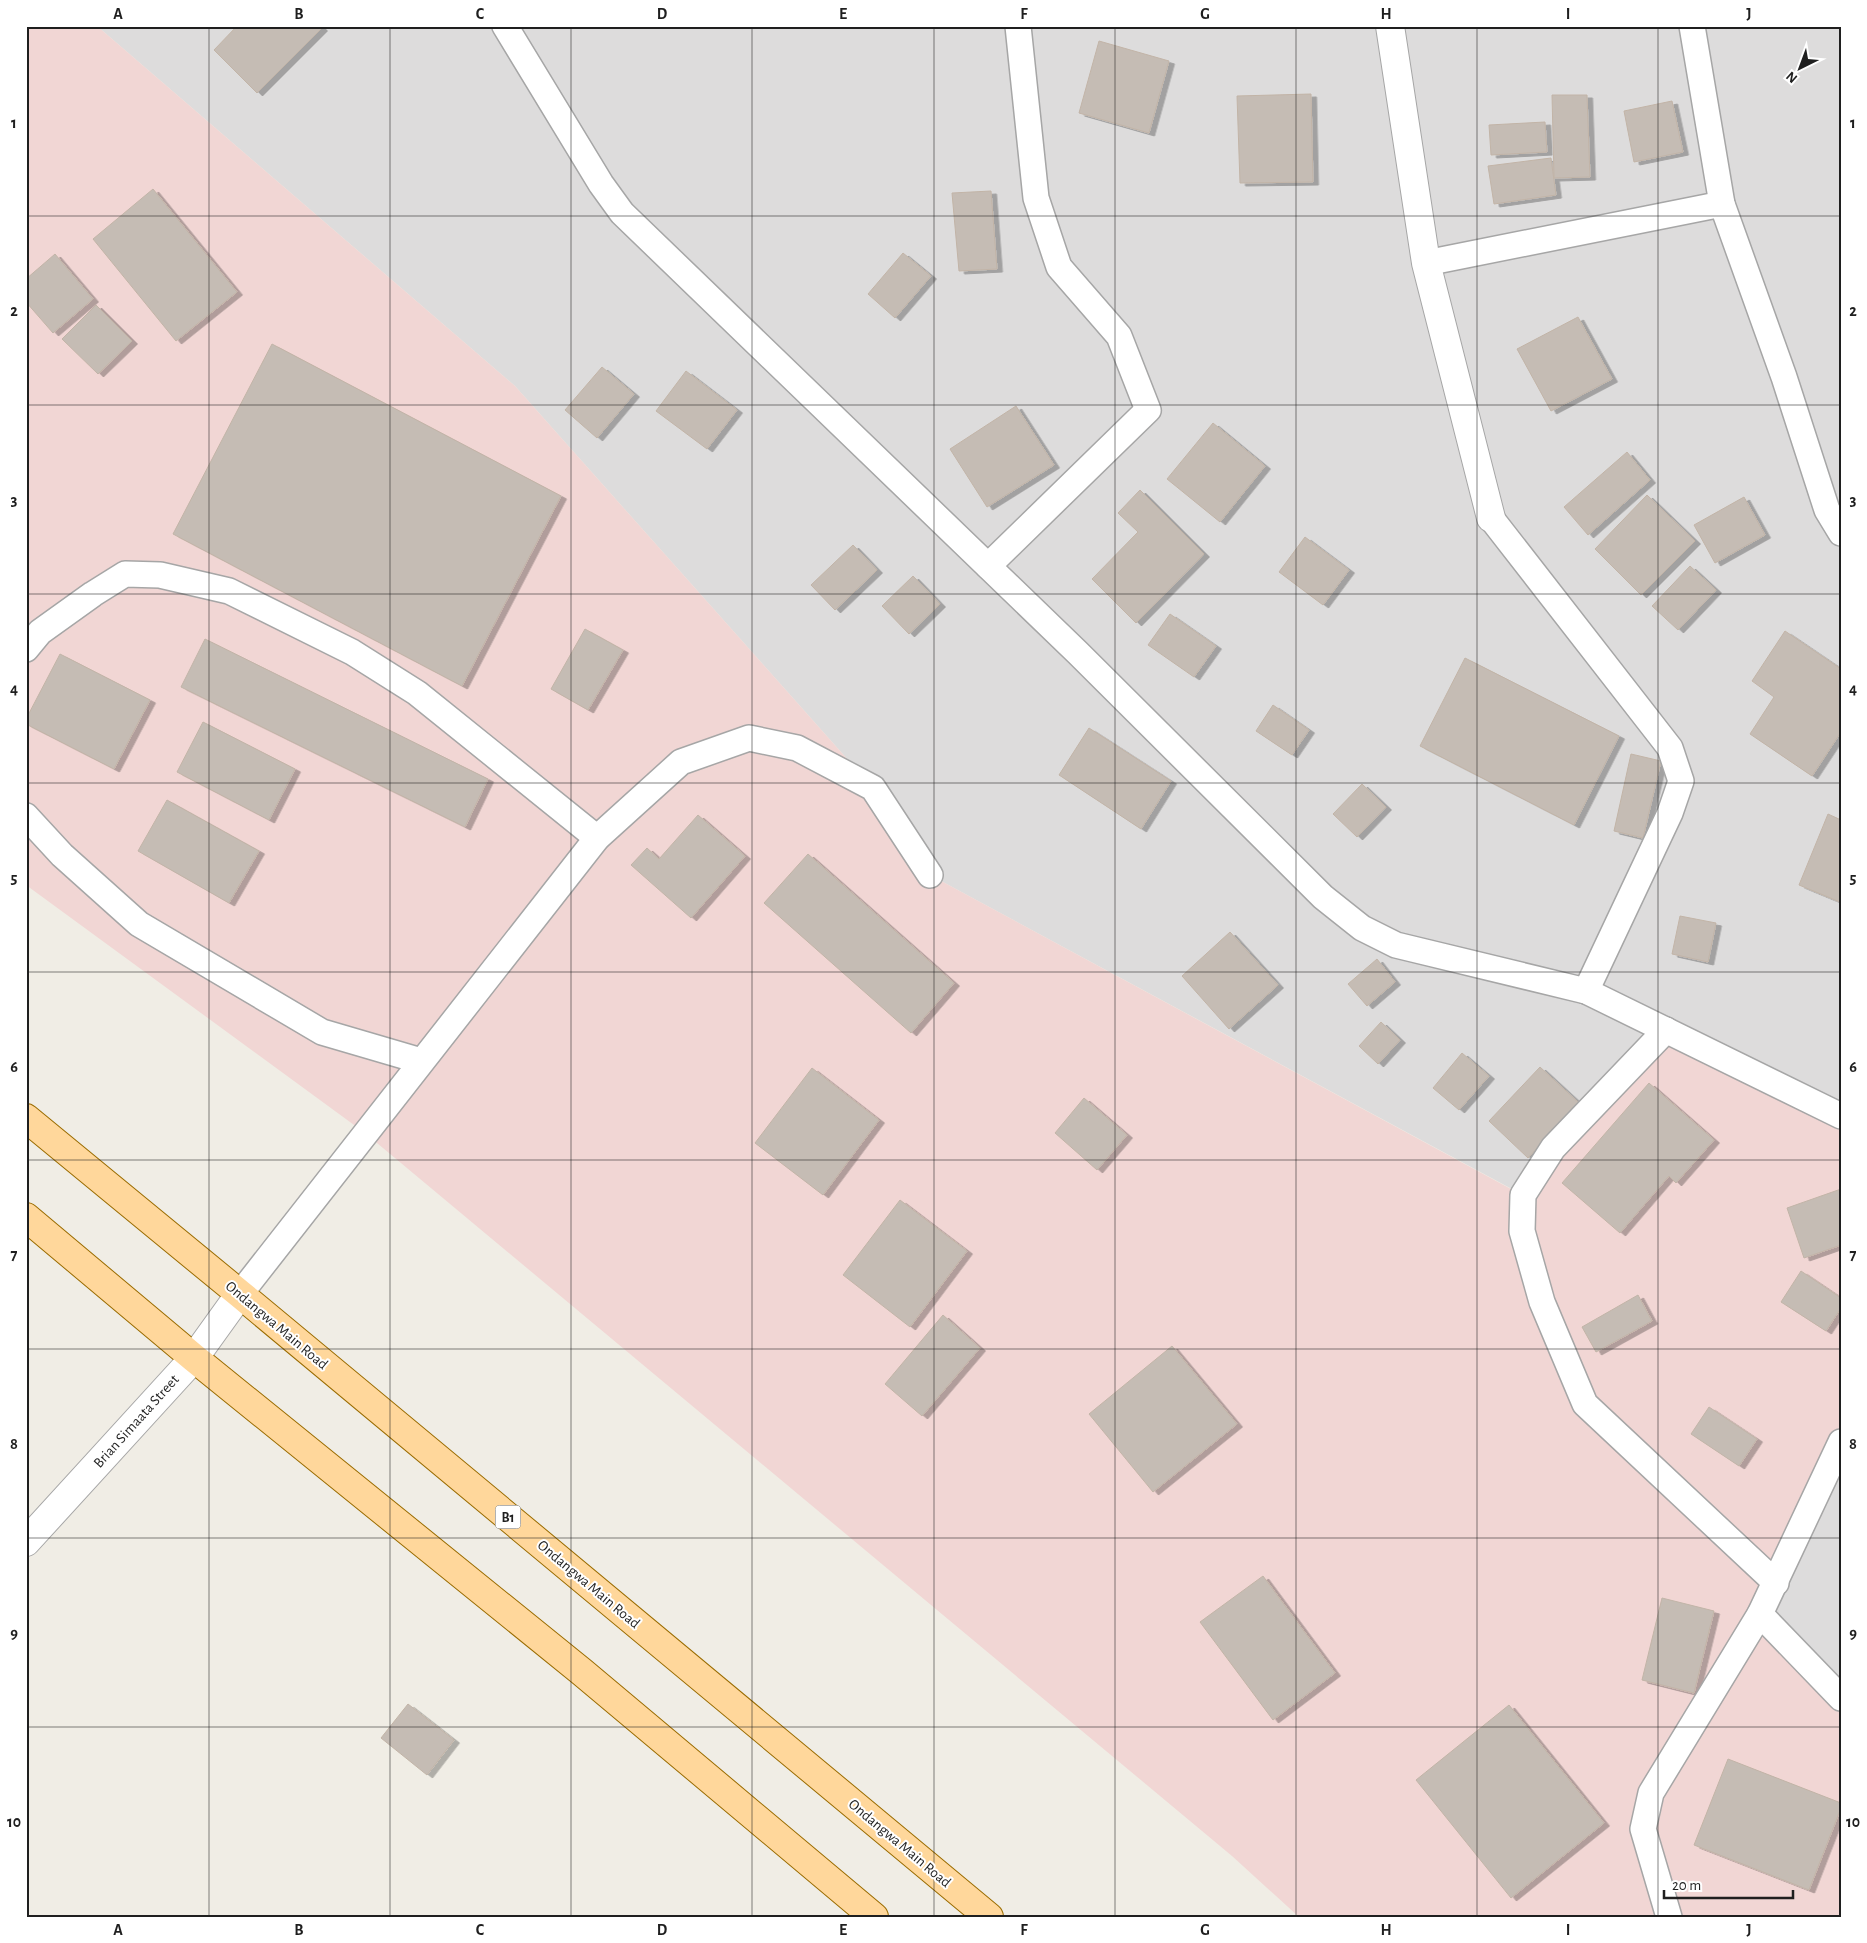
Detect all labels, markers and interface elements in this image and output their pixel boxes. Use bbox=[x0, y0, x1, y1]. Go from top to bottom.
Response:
text: A bbox=[113, 6, 123, 22]
text: B bbox=[294, 6, 304, 22]
text: C bbox=[476, 6, 485, 22]
text: D bbox=[657, 6, 668, 22]
text: E bbox=[839, 6, 847, 22]
text: F bbox=[1020, 6, 1028, 22]
text: G bbox=[1200, 6, 1210, 22]
text: H bbox=[1380, 6, 1392, 22]
text: I bbox=[1566, 6, 1570, 22]
text: J bbox=[1746, 6, 1752, 22]
north arrow bbox=[1774, 42, 1824, 92]
text: N bbox=[1784, 68, 1800, 85]
text: 1 bbox=[11, 115, 17, 131]
text: 1 bbox=[1850, 115, 1856, 131]
text: 2 bbox=[10, 303, 18, 319]
text: 2 bbox=[1849, 303, 1857, 319]
text: 3 bbox=[11, 492, 18, 508]
text: 3 bbox=[1850, 492, 1857, 508]
text: 4 bbox=[10, 681, 18, 697]
text: 4 bbox=[1849, 681, 1857, 697]
text: 5 bbox=[11, 870, 18, 886]
text: 5 bbox=[1850, 870, 1857, 886]
text: 6 bbox=[10, 1059, 18, 1075]
text: 6 bbox=[1849, 1059, 1857, 1075]
text: 7 bbox=[11, 1247, 18, 1263]
text: 7 bbox=[1850, 1247, 1857, 1263]
street label: Ondangwa Main Road bbox=[223, 1278, 331, 1373]
street label: Brian Simaata Street bbox=[91, 1372, 182, 1471]
text: 8 bbox=[10, 1436, 18, 1452]
text: 8 bbox=[1849, 1436, 1857, 1452]
road number: B1 bbox=[496, 1505, 520, 1528]
street label: Ondangwa Main Road bbox=[535, 1537, 643, 1632]
text: 9 bbox=[10, 1625, 18, 1641]
text: 9 bbox=[1849, 1625, 1857, 1641]
street label: Ondangwa Main Road bbox=[846, 1796, 954, 1891]
text: 10 bbox=[7, 1814, 21, 1830]
text: 10 bbox=[1846, 1814, 1860, 1830]
scale bar bbox=[1664, 1868, 1793, 1900]
text: 20 m bbox=[1672, 1878, 1701, 1893]
text: A bbox=[113, 1922, 123, 1938]
text: B bbox=[294, 1922, 304, 1938]
text: C bbox=[476, 1922, 485, 1938]
text: D bbox=[657, 1922, 668, 1938]
text: E bbox=[839, 1922, 847, 1938]
text: F bbox=[1020, 1922, 1028, 1938]
text: G bbox=[1200, 1922, 1210, 1938]
text: H bbox=[1380, 1922, 1392, 1938]
text: I bbox=[1566, 1922, 1570, 1938]
text: J bbox=[1746, 1922, 1752, 1938]

